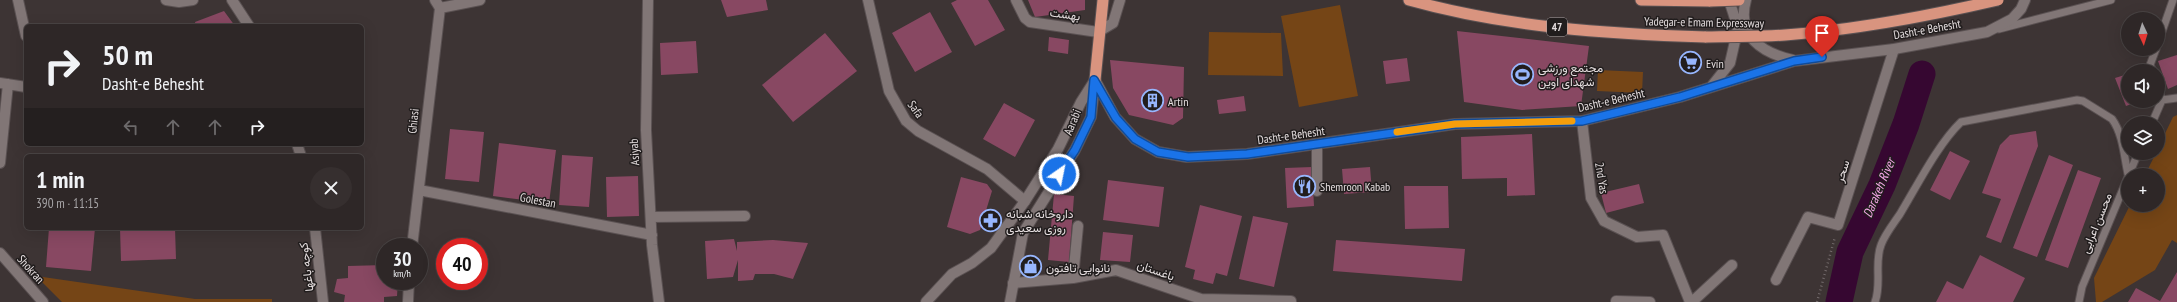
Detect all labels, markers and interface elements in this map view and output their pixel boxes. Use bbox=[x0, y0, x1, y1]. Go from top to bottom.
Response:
street label: بهشت bbox=[1049, 4, 1081, 25]
north arrow bbox=[2121, 12, 2165, 56]
map controls bbox=[2121, 12, 2165, 212]
street label: Yadegar-e Emam Expressway bbox=[1644, 13, 1765, 31]
pin bbox=[1805, 16, 1839, 57]
street label: Dasht-e Behesht bbox=[1892, 16, 1962, 42]
road number: 47 bbox=[1547, 18, 1567, 36]
icon: arrive bbox=[1811, 22, 1833, 44]
text: 50 m bbox=[102, 36, 153, 73]
icon: right bbox=[36, 40, 88, 92]
supermarket icon: Evin bbox=[1677, 50, 1703, 76]
place label: Evin bbox=[1706, 56, 1724, 71]
place label: مجتمع ورزشی شهدای اوین bbox=[1538, 60, 1603, 90]
sports icon: مجتمع ورزشی شهدای اوین bbox=[1510, 61, 1536, 87]
button: sound bbox=[2121, 64, 2165, 108]
text: Dasht-e Behesht bbox=[102, 72, 204, 95]
street label: Dasht-e Behesht bbox=[1576, 85, 1646, 115]
building icon: Artin bbox=[1139, 88, 1165, 114]
place label: Artin bbox=[1168, 94, 1188, 109]
street label: Safa bbox=[905, 97, 927, 121]
street label: Aarabi bbox=[1060, 107, 1084, 137]
street label: Ghiasi bbox=[404, 108, 422, 134]
icon: left bbox=[120, 116, 142, 138]
icon: ahead bbox=[162, 116, 184, 138]
icon: ahead bbox=[204, 116, 226, 138]
icon: right bbox=[246, 116, 268, 138]
button: layers bbox=[2121, 116, 2165, 160]
street label: Dasht-e Behesht bbox=[1256, 123, 1326, 147]
street label: Asiyab bbox=[626, 138, 642, 166]
position arrow bbox=[1038, 153, 1080, 195]
water label: Darakeh River bbox=[1859, 154, 1900, 220]
street label: سحر bbox=[1831, 158, 1854, 185]
street label: 2nd Yas bbox=[1592, 161, 1612, 195]
text: 1 min bbox=[36, 164, 84, 195]
button: close bbox=[310, 167, 352, 209]
button: + bbox=[2121, 168, 2165, 212]
restaurant icon: Shemroon Kabab bbox=[1291, 173, 1317, 199]
place label: Shemroon Kabab bbox=[1320, 179, 1390, 194]
street label: Golestan bbox=[519, 189, 557, 211]
street label: محسن اعرابی bbox=[2077, 191, 2116, 256]
text: 390 m · 11:15 bbox=[36, 195, 99, 212]
place label: داروخانه شبانه روزی سعیدی bbox=[1006, 206, 1074, 236]
pharmacy icon: داروخانه شبانه روزی سعیدی bbox=[977, 207, 1003, 233]
speed limit sign: 40 bbox=[436, 238, 488, 290]
street label: کوچه باغها bbox=[296, 241, 317, 292]
text: 30 bbox=[392, 246, 412, 272]
street label: Shokran bbox=[14, 251, 48, 287]
shop icon: نانوایی تافتون bbox=[1018, 254, 1044, 280]
street label: باغستان bbox=[1135, 257, 1177, 283]
place label: نانوایی تافتون bbox=[1046, 260, 1110, 276]
text: km/h bbox=[393, 267, 411, 280]

